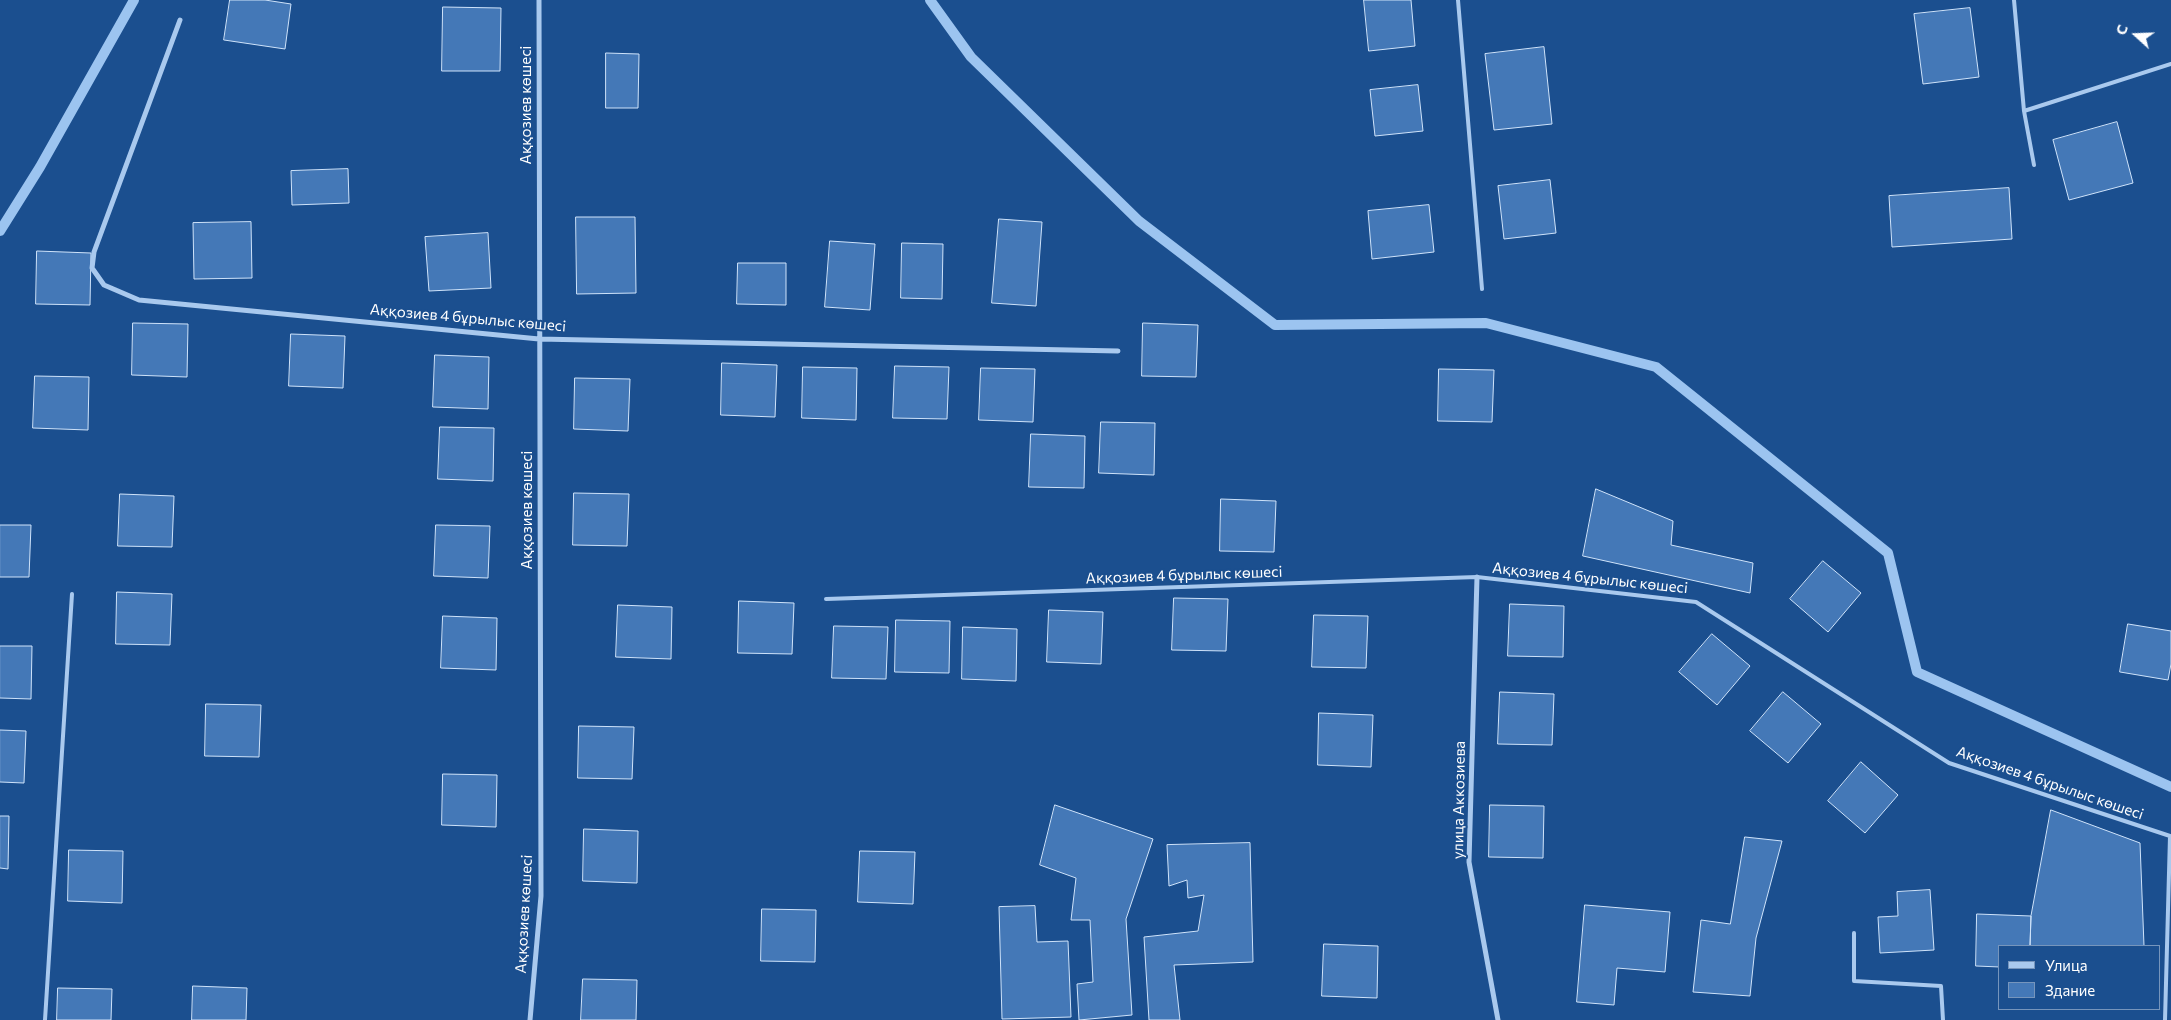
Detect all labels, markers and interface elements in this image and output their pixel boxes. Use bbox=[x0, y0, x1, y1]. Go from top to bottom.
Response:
north arrow bbox=[2111, 10, 2161, 60]
text: С bbox=[2112, 22, 2131, 37]
street label: Аққозиев көшесі bbox=[517, 46, 535, 164]
street label: Аққозиев 4 бұрылыс көшесі bbox=[369, 300, 567, 336]
street label: Аққозиев көшесі bbox=[518, 451, 536, 569]
street label: Аққозиев 4 бұрылыс көшесі bbox=[1491, 559, 1689, 597]
street label: Аққозиев 4 бұрылыс көшесі bbox=[1085, 563, 1283, 587]
street label: улица Аккозиева bbox=[1449, 741, 1469, 859]
street label: Аққозиев 4 бұрылыс көшесі bbox=[1954, 742, 2146, 824]
street label: Аққозиев көшесі bbox=[512, 854, 536, 974]
legend bbox=[1998, 945, 2161, 1010]
text: Улица bbox=[2045, 956, 2087, 974]
text: Здание bbox=[2045, 981, 2095, 999]

